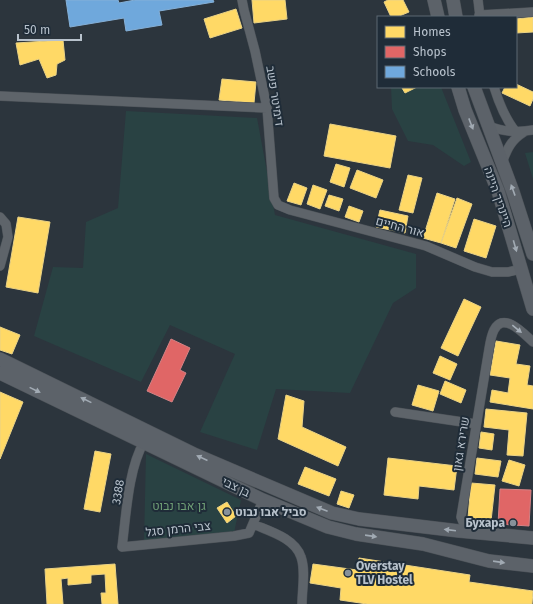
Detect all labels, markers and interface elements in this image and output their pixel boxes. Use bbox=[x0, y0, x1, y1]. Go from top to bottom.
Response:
scale bar bbox=[18, 16, 81, 42]
legend bbox=[377, 16, 517, 88]
text: 50 m bbox=[24, 23, 50, 37]
text: Homes bbox=[413, 25, 451, 39]
text: Shops bbox=[413, 45, 447, 59]
street label: דימיטר פשב bbox=[263, 65, 287, 127]
text: Schools bbox=[413, 65, 456, 79]
one-way arrow bbox=[468, 118, 474, 130]
street label: היינריך היינה bbox=[481, 165, 515, 229]
one-way arrow bbox=[509, 184, 515, 196]
street label: אור החיים bbox=[374, 214, 426, 240]
one-way arrow bbox=[512, 240, 518, 252]
one-way arrow bbox=[512, 325, 523, 334]
one-way arrow bbox=[29, 387, 41, 393]
one-way arrow bbox=[80, 397, 91, 403]
street label: שרירא גאון bbox=[450, 416, 472, 472]
one-way arrow bbox=[196, 454, 208, 460]
street label: בן צבי bbox=[220, 474, 253, 500]
street label: 3388 bbox=[109, 478, 127, 506]
park label: גן אבו נבוט bbox=[152, 499, 206, 513]
place label: סביל אבו נבוט bbox=[235, 505, 307, 519]
one-way arrow bbox=[315, 505, 327, 511]
marker: סביל אבו נבוט bbox=[222, 507, 232, 517]
place label: Бухара bbox=[466, 516, 505, 530]
marker: Бухара bbox=[508, 518, 518, 528]
street label: צבי הרמן סגל bbox=[145, 519, 212, 539]
one-way arrow bbox=[444, 527, 456, 533]
one-way arrow bbox=[365, 533, 377, 539]
place label: Overstay TLV Hostel bbox=[356, 559, 413, 587]
one-way arrow bbox=[493, 559, 505, 565]
marker: Overstay TLV Hostel bbox=[343, 568, 353, 578]

